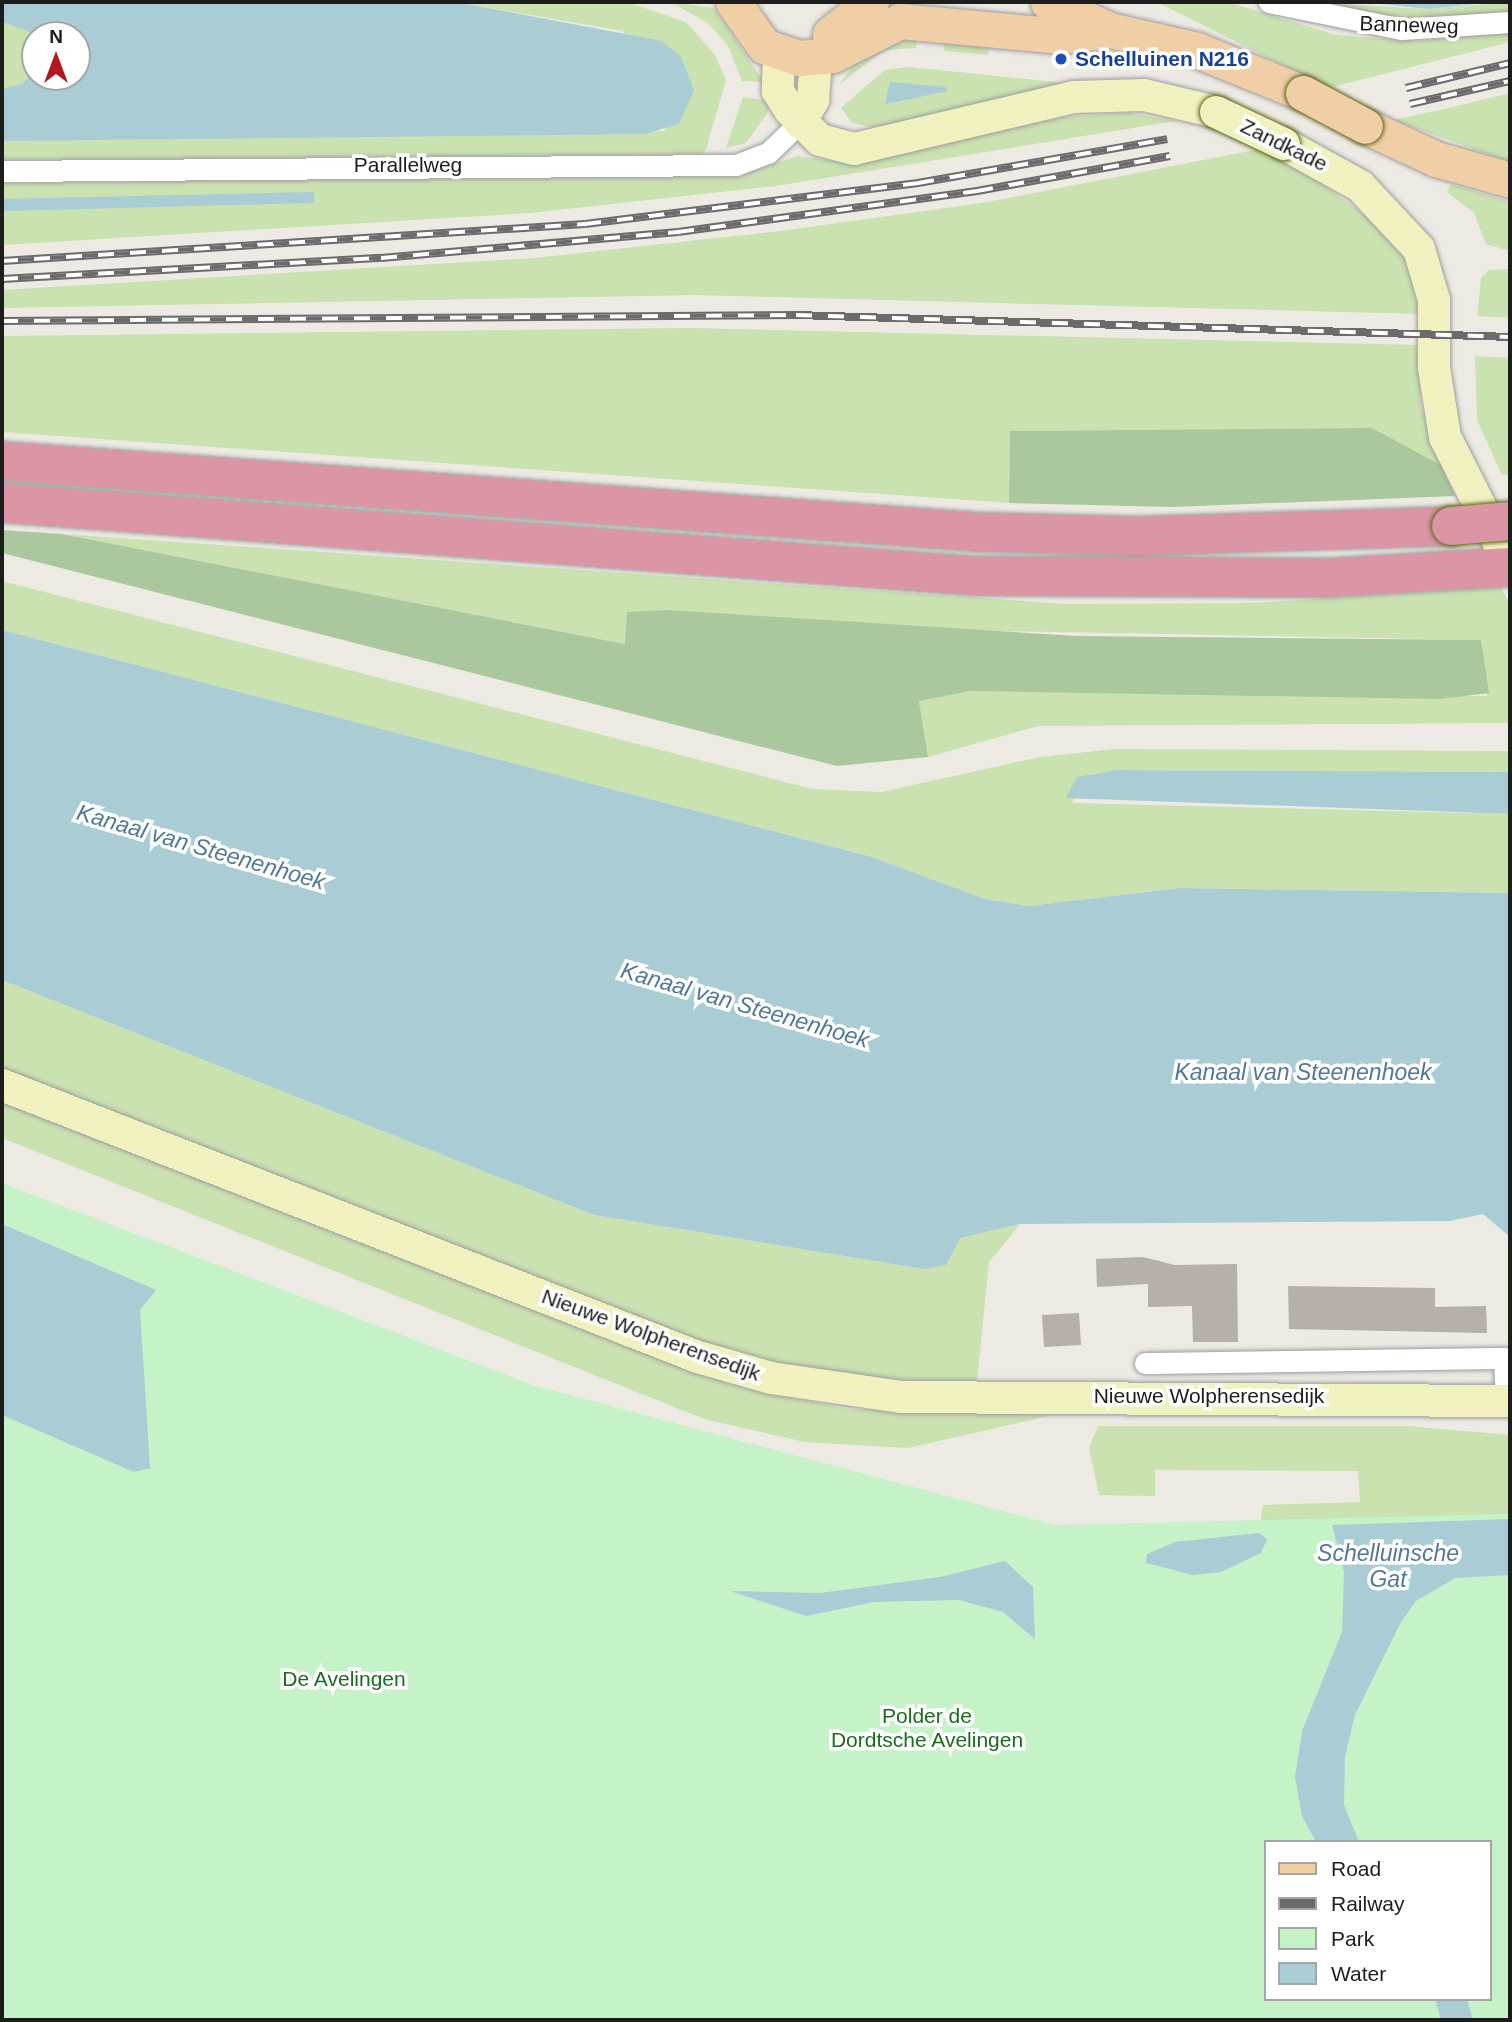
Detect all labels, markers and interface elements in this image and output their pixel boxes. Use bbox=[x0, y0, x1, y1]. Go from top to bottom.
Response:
street label: Banneweg bbox=[1359, 11, 1459, 39]
north arrow bbox=[21, 21, 91, 91]
text: N bbox=[49, 26, 63, 47]
place label: Schelluinen N216 bbox=[1075, 46, 1249, 72]
marker: Schelluinen N216 bbox=[1053, 51, 1069, 67]
street label: Zandkade bbox=[1237, 113, 1331, 177]
street label: Parallelweg bbox=[354, 152, 462, 178]
water label: Kanaal van Steenenhoek bbox=[74, 798, 328, 896]
water label: Kanaal van Steenenhoek bbox=[618, 956, 872, 1054]
water label: Kanaal van Steenenhoek bbox=[1174, 1058, 1432, 1086]
street label: Nieuwe Wolpherensedijk bbox=[538, 1284, 764, 1386]
street label: Nieuwe Wolpherensedijk bbox=[1094, 1383, 1324, 1409]
water label: Schelluinsche Gat bbox=[1317, 1539, 1459, 1593]
park label: De Avelingen bbox=[282, 1666, 406, 1692]
park label: Polder de Dordtsche Avelingen bbox=[830, 1703, 1024, 1753]
legend bbox=[1264, 1840, 1491, 2001]
text: Road bbox=[1331, 1857, 1381, 1880]
text: Railway bbox=[1331, 1892, 1405, 1915]
text: Park bbox=[1331, 1927, 1374, 1950]
text: Water bbox=[1331, 1962, 1386, 1985]

